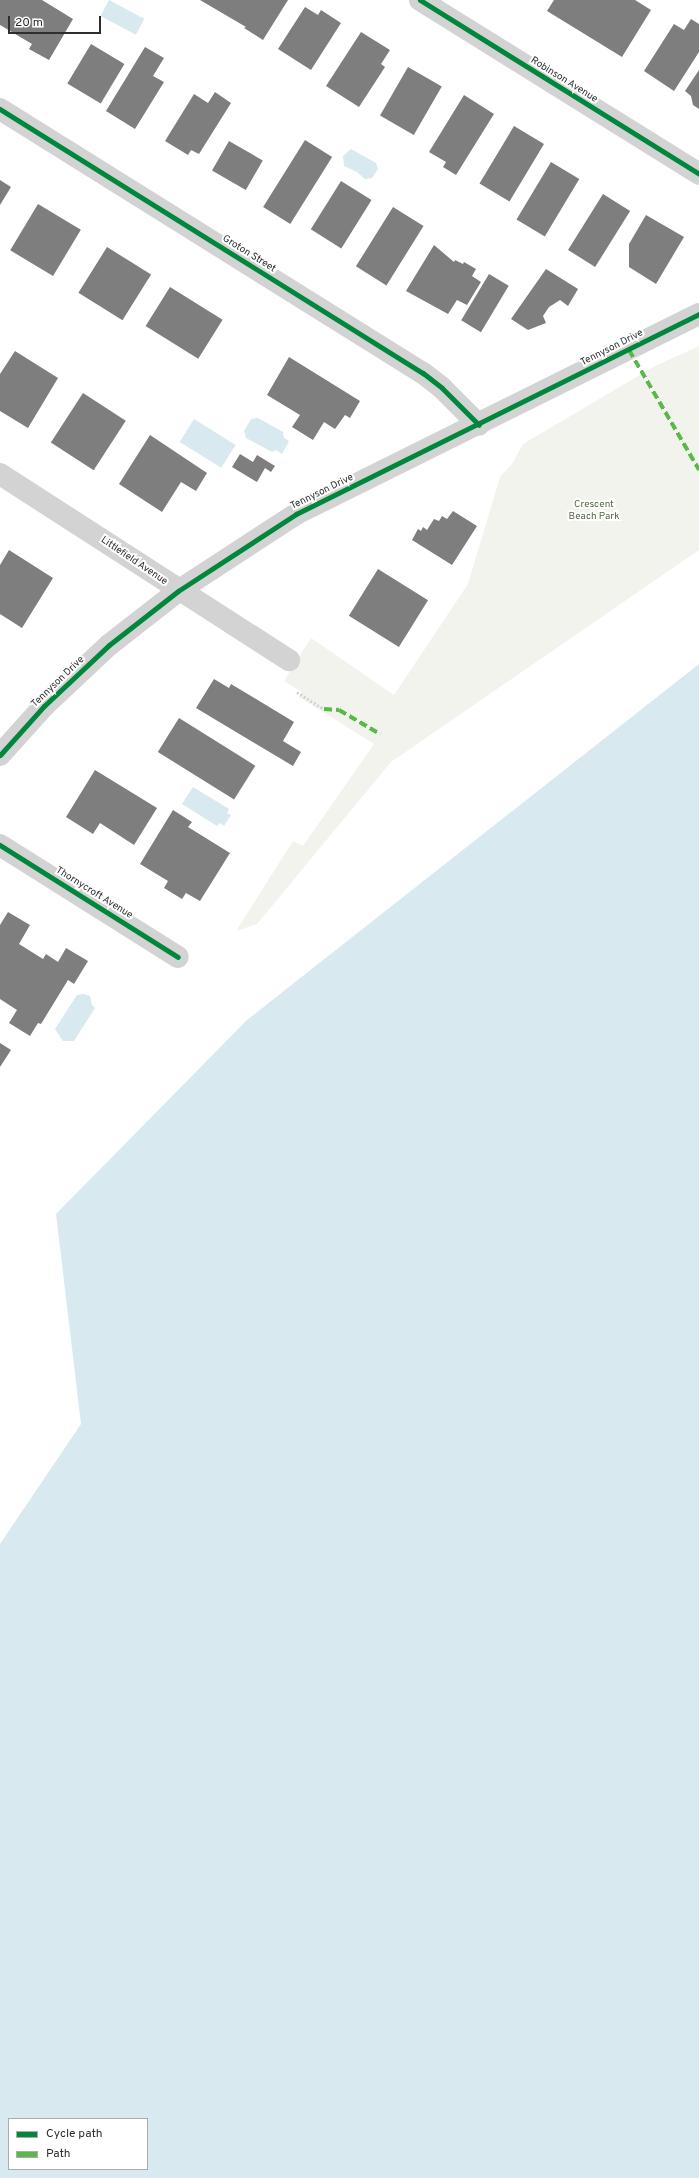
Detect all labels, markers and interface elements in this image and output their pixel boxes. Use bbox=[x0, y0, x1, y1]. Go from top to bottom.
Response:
scale bar bbox=[10, 8, 103, 34]
text: 20 m bbox=[15, 15, 43, 31]
street label: Robinson Avenue bbox=[528, 54, 600, 106]
street label: Groton Street bbox=[220, 233, 278, 275]
street label: Tennyson Drive bbox=[579, 327, 645, 369]
street label: Tennyson Drive bbox=[289, 472, 355, 512]
park label: Crescent Beach Park bbox=[568, 498, 620, 522]
street label: Littlefield Avenue bbox=[98, 534, 170, 588]
street label: Tennyson Drive bbox=[29, 654, 87, 710]
street label: Thornycroft Avenue bbox=[53, 864, 135, 922]
legend bbox=[8, 2118, 148, 2170]
text: Cycle path bbox=[46, 2126, 103, 2142]
text: Path bbox=[46, 2146, 71, 2162]

